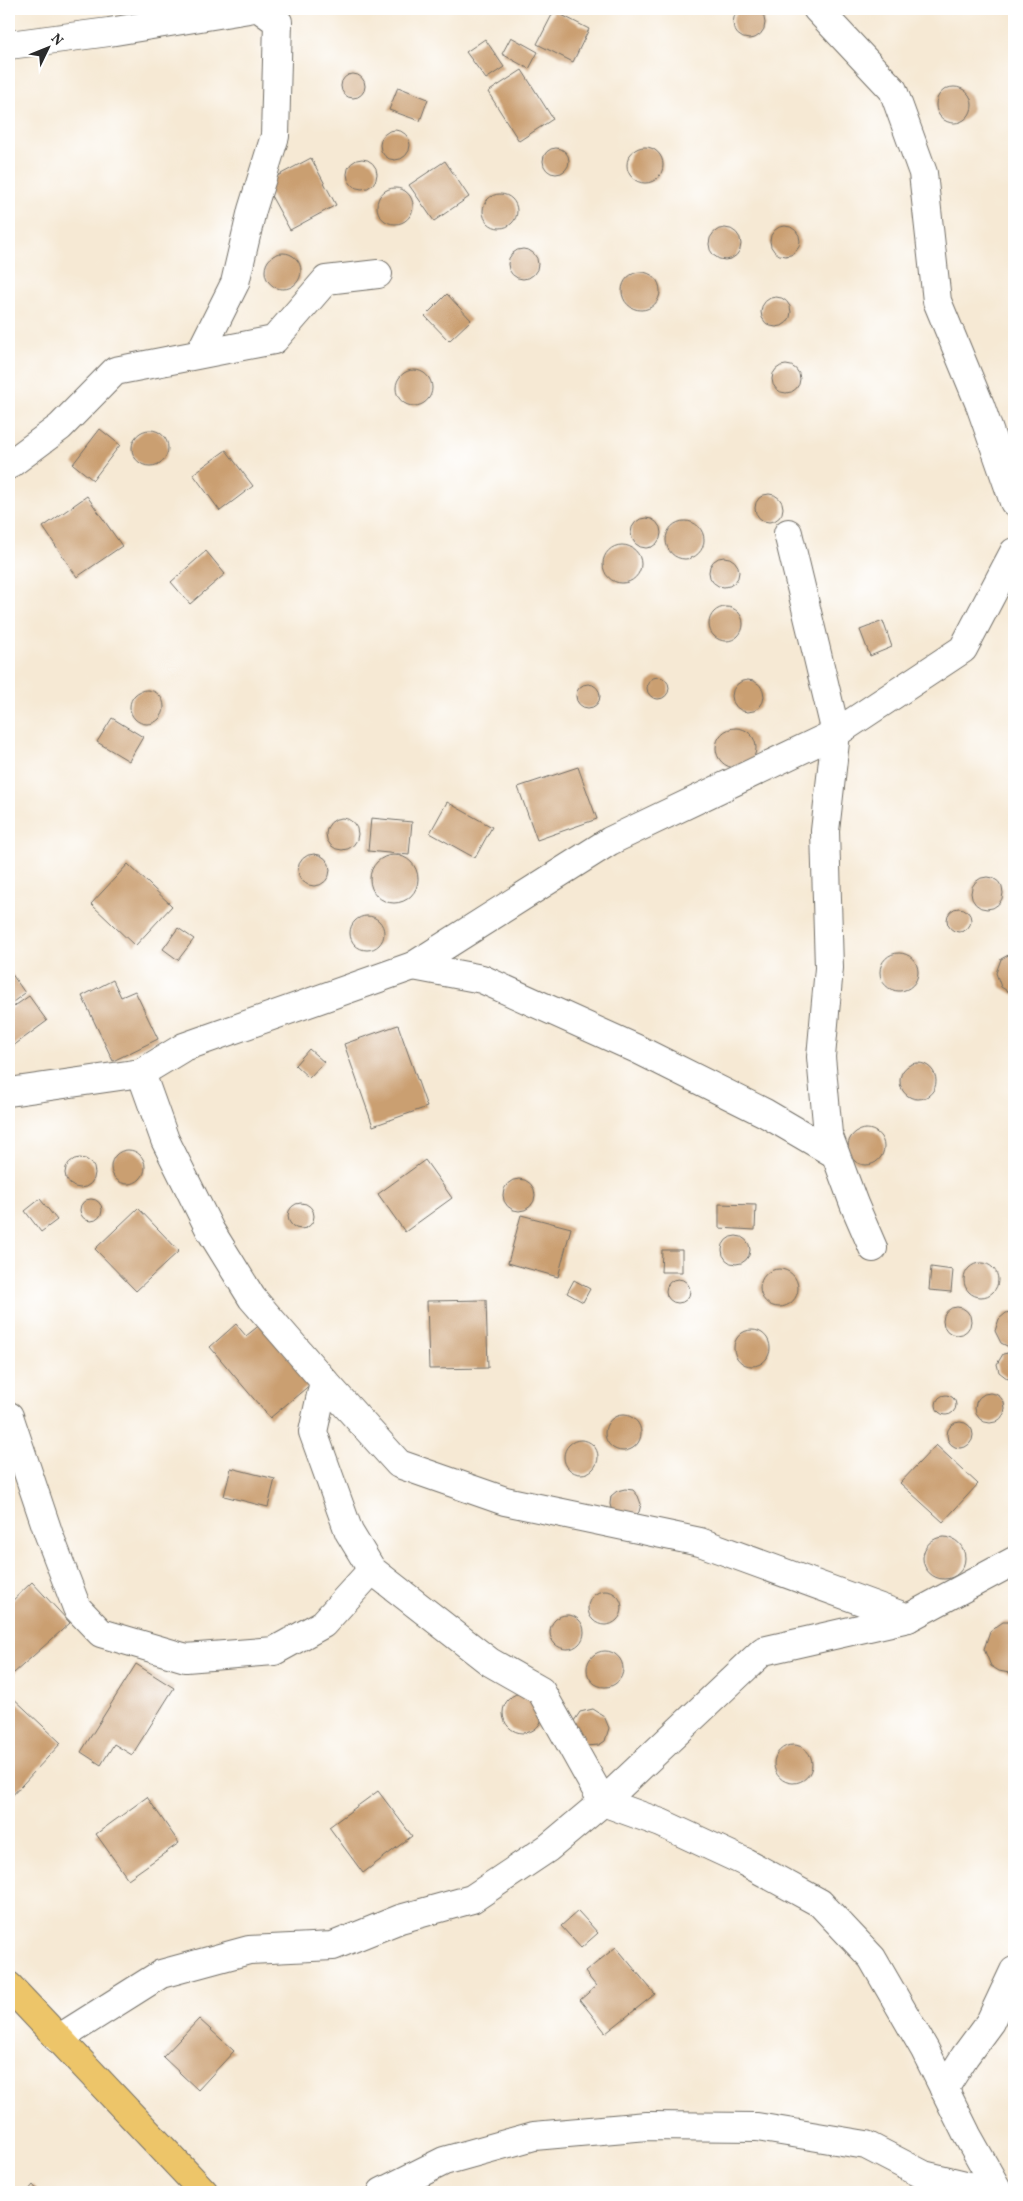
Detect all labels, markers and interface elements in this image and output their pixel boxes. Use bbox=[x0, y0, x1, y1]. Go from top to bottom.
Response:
north arrow bbox=[22, 22, 72, 72]
text: N bbox=[46, 30, 67, 50]

